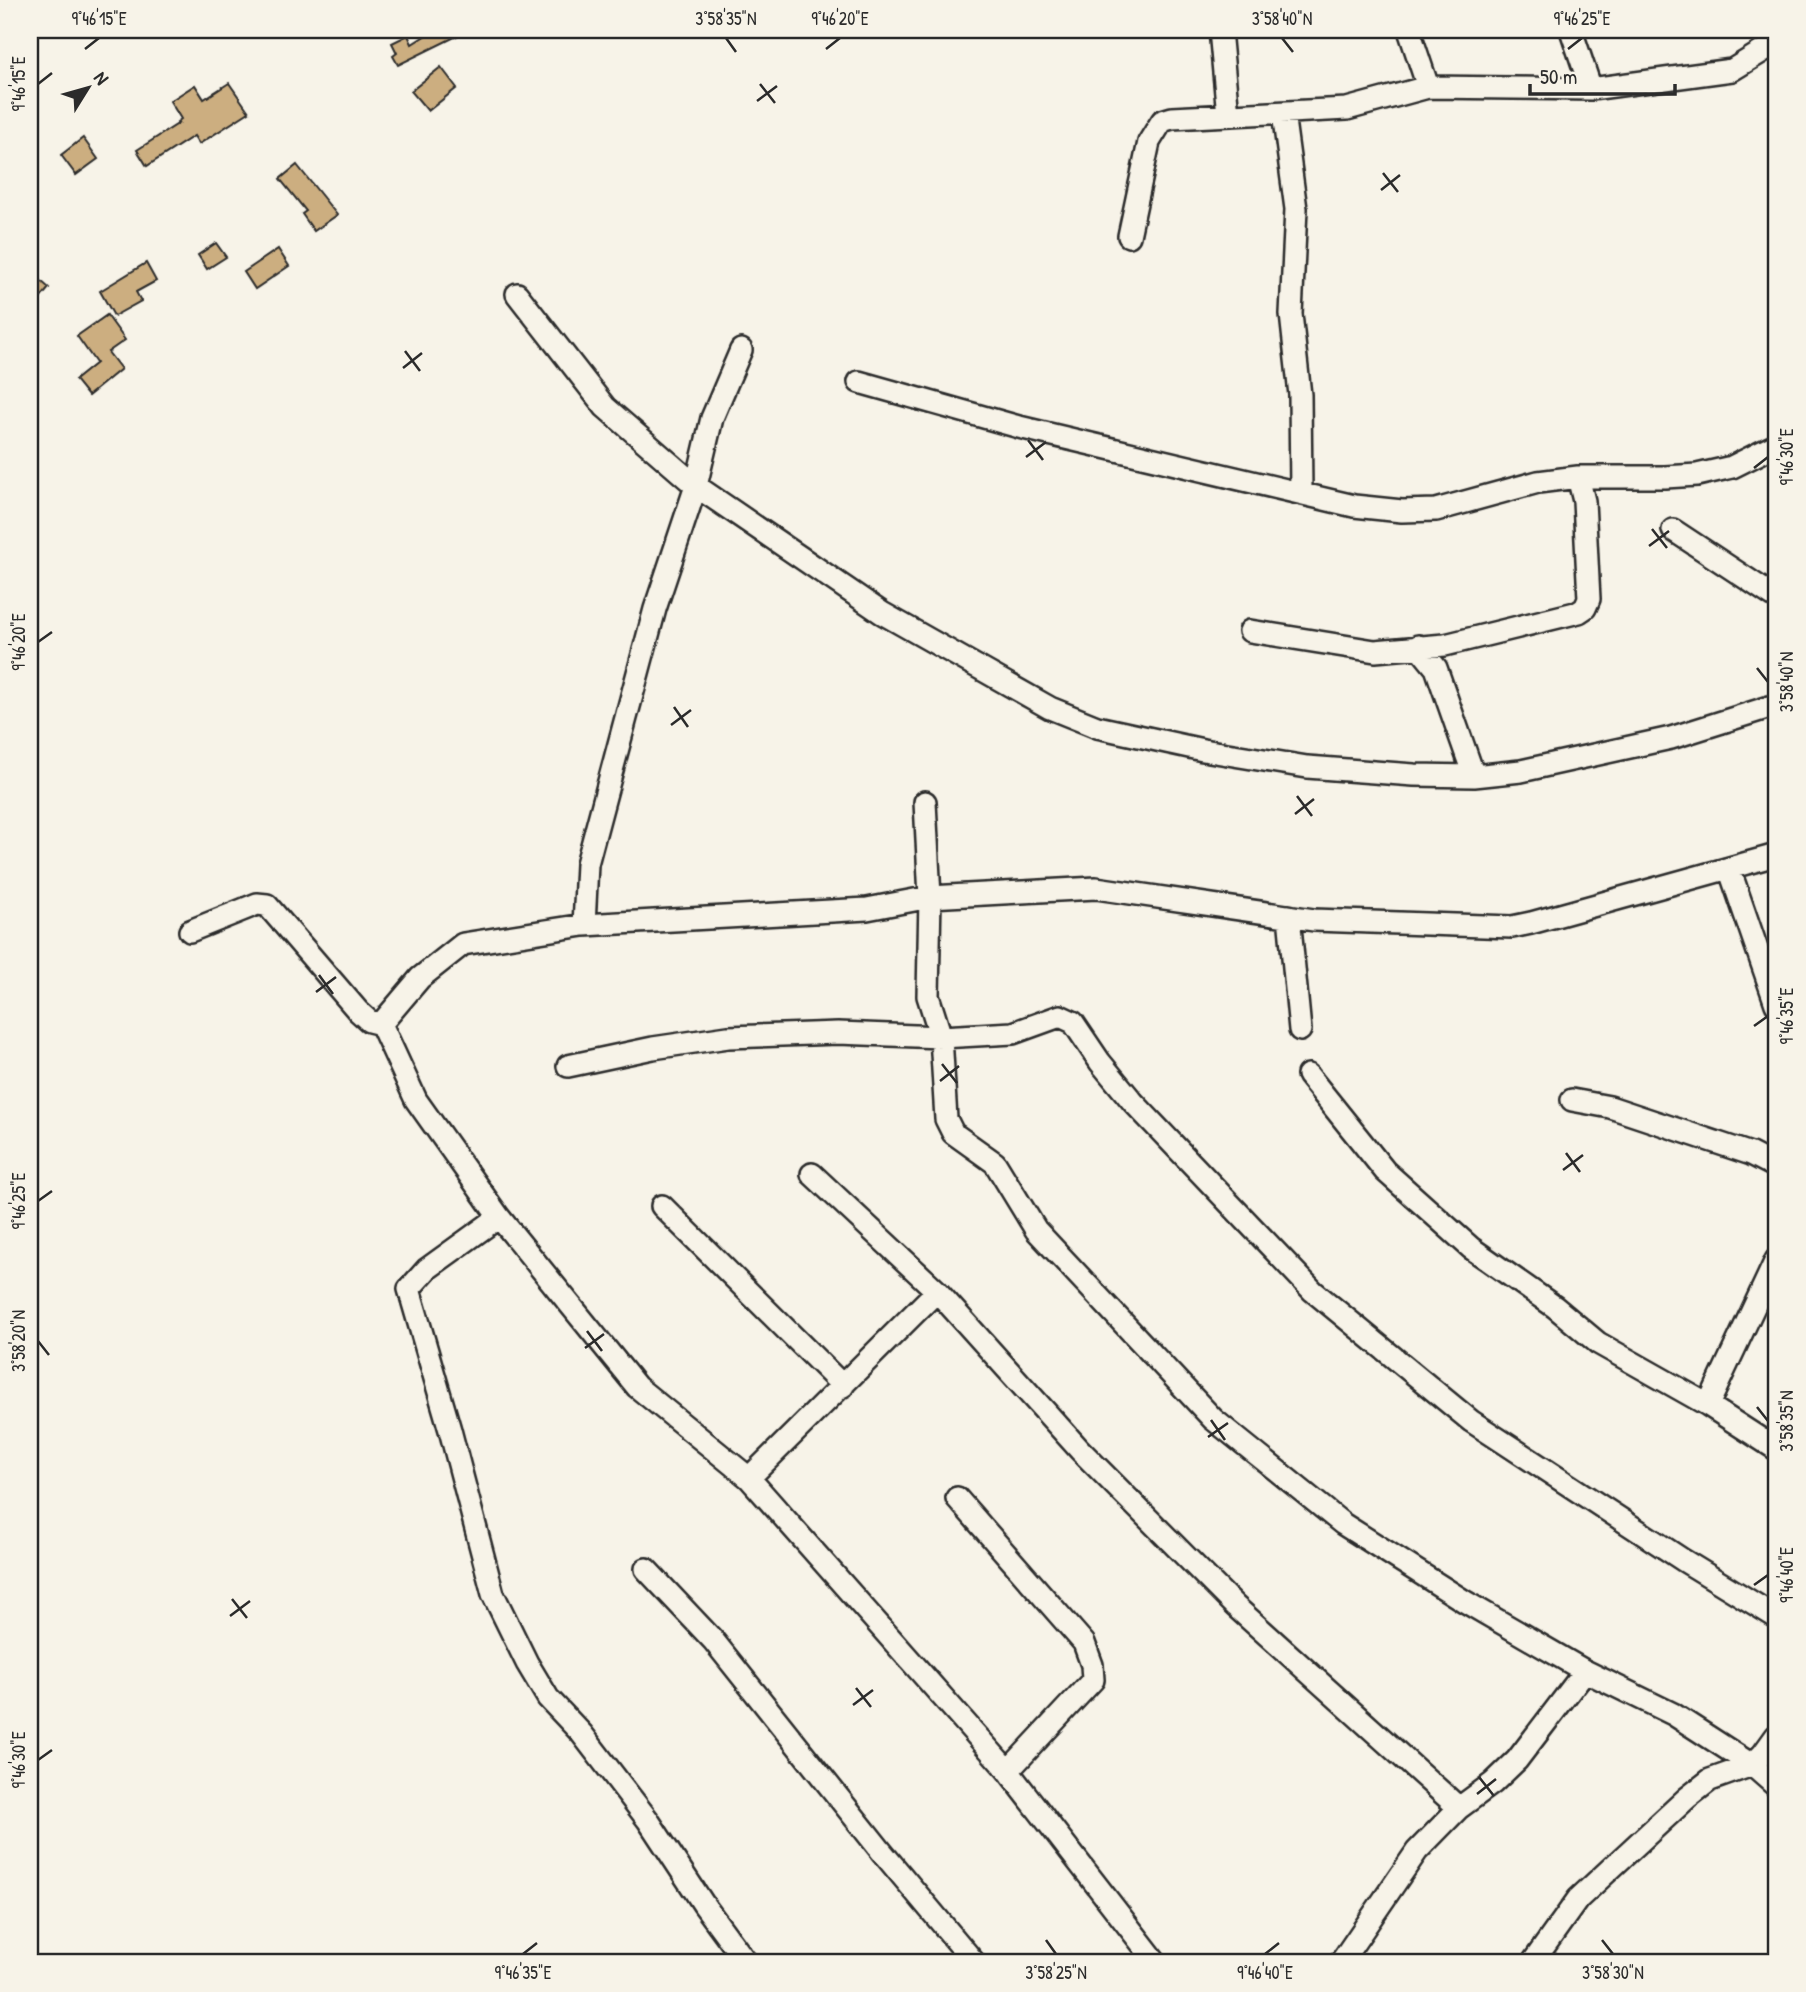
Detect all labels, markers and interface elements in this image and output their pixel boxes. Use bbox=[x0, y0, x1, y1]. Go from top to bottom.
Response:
text: 9°46'15"E bbox=[71, 6, 127, 31]
text: 3°58'35"N bbox=[695, 6, 757, 31]
text: 9°46'20"E bbox=[811, 6, 869, 31]
text: 3°58'40"N bbox=[1252, 6, 1312, 31]
text: 9°46'25"E bbox=[1553, 6, 1611, 31]
north arrow bbox=[52, 52, 122, 122]
scale bar bbox=[1530, 52, 1675, 96]
text: 9°46'15"E bbox=[6, 56, 31, 112]
text: 50 m bbox=[1540, 62, 1577, 91]
text: N bbox=[88, 66, 115, 90]
text: 9°46'30"E bbox=[1774, 428, 1799, 486]
text: 9°46'20"E bbox=[6, 613, 31, 671]
text: 3°58'40"N bbox=[1774, 652, 1799, 712]
text: 9°46'35"E bbox=[1774, 988, 1799, 1044]
text: 9°46'25"E bbox=[6, 1172, 31, 1230]
text: 3°58'20"N bbox=[6, 1310, 31, 1372]
text: 3°58'35"N bbox=[1774, 1390, 1799, 1452]
text: 9°46'40"E bbox=[1774, 1547, 1799, 1603]
text: 9°46'30"E bbox=[6, 1731, 31, 1789]
text: 9°46'35"E bbox=[495, 1960, 551, 1985]
text: 3°58'25"N bbox=[1025, 1960, 1087, 1985]
text: 9°46'40"E bbox=[1237, 1960, 1293, 1985]
text: 3°58'30"N bbox=[1582, 1960, 1644, 1985]

